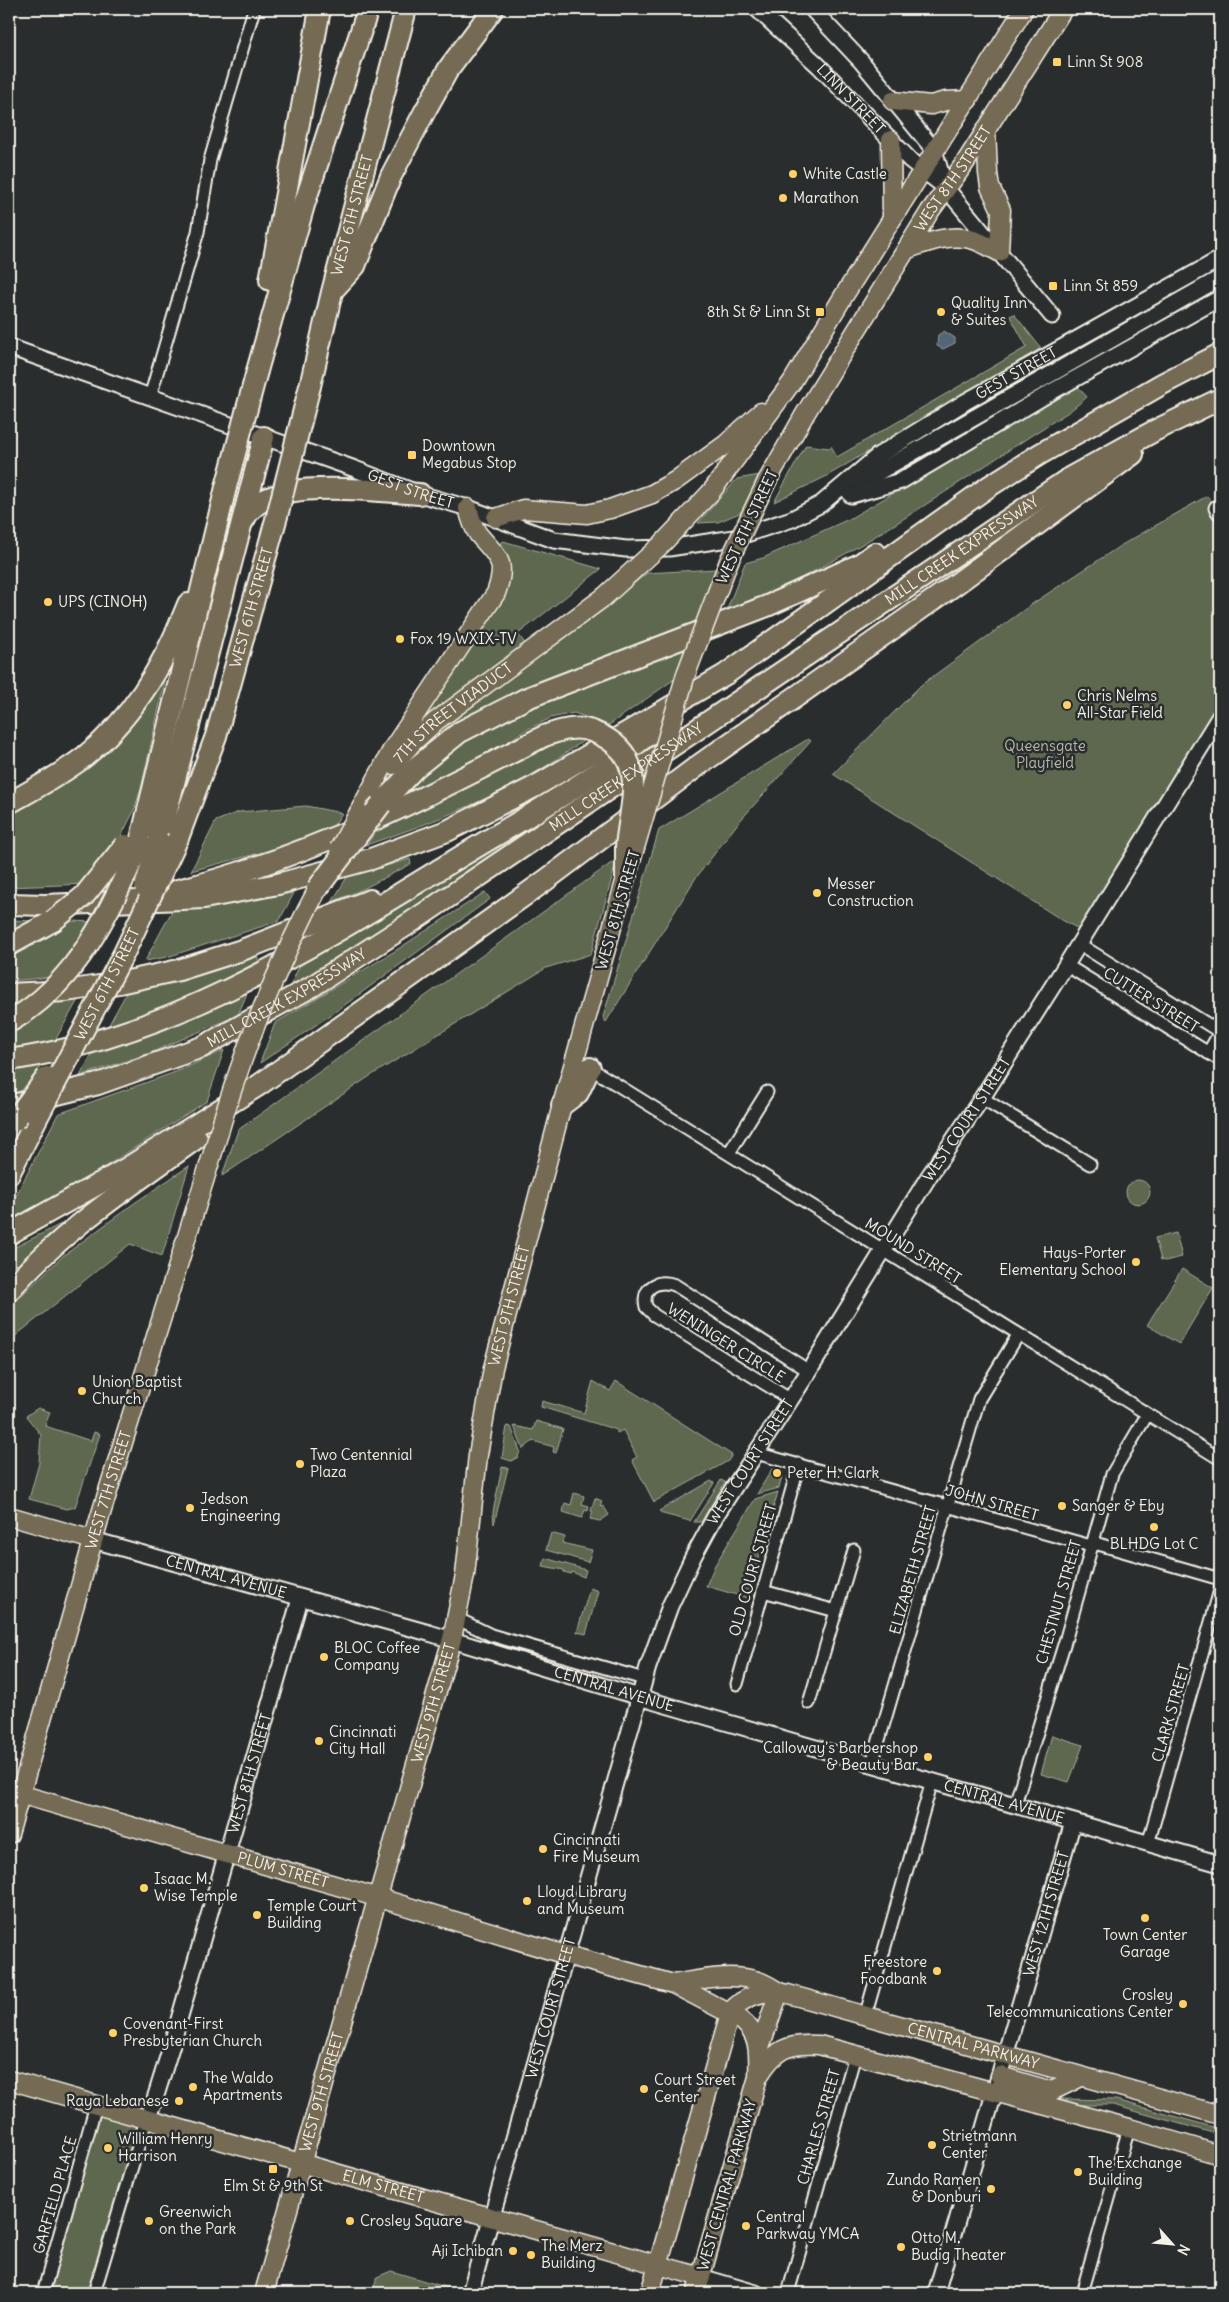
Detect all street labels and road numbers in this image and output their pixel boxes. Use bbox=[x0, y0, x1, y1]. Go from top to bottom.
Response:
street label: LINN STREET bbox=[813, 60, 890, 138]
street label: WEST 8TH STREET bbox=[910, 122, 995, 235]
street label: WEST 6TH STREET bbox=[327, 152, 377, 277]
street label: GEST STREET bbox=[972, 342, 1060, 403]
street label: GEST STREET bbox=[365, 465, 456, 512]
street label: WEST 8TH STREET bbox=[712, 467, 781, 587]
street label: MILL CREEK EXPRESSWAY bbox=[881, 491, 1043, 609]
street label: WEST 6TH STREET bbox=[225, 545, 277, 670]
street label: 7TH STREET VIADUCT bbox=[389, 658, 516, 767]
street label: MILL CREEK EXPRESSWAY bbox=[545, 718, 707, 835]
street label: WEST 8TH STREET bbox=[591, 848, 644, 972]
street label: WEST 6TH STREET bbox=[70, 925, 143, 1044]
street label: MILL CREEK EXPRESSWAY bbox=[204, 943, 370, 1051]
street label: CUTTER STREET bbox=[1100, 963, 1203, 1037]
street label: WEST COURT STREET bbox=[918, 1053, 1014, 1185]
street label: MOUND STREET bbox=[862, 1213, 965, 1288]
street label: WEST 9TH STREET bbox=[484, 1243, 534, 1368]
street label: WENINGER CIRCLE bbox=[664, 1299, 789, 1387]
street label: WEST COURT STREET bbox=[703, 1395, 797, 1528]
street label: WEST 7TH STREET bbox=[81, 1428, 135, 1551]
street label: JOHN STREET bbox=[944, 1480, 1041, 1525]
street label: OLD COURT STREET bbox=[724, 1501, 781, 1638]
street label: ELIZABETH STREET bbox=[885, 1503, 940, 1637]
street label: CHESTNUT STREET bbox=[1032, 1537, 1085, 1666]
street label: CENTRAL AVENUE bbox=[164, 1551, 289, 1602]
street label: WEST 9TH STREET bbox=[407, 1640, 459, 1765]
street label: CLARK STREET bbox=[1147, 1661, 1194, 1764]
street label: CENTRAL AVENUE bbox=[552, 1662, 677, 1716]
street label: WEST 8TH STREET bbox=[223, 1711, 276, 1835]
street label: CENTRAL AVENUE bbox=[942, 1775, 1067, 1828]
street label: PLUM STREET bbox=[235, 1847, 331, 1892]
street label: WEST 12TH STREET bbox=[1019, 1849, 1073, 1978]
street label: WEST COURT STREET bbox=[521, 1935, 580, 2081]
street label: CENTRAL PARKWAY bbox=[905, 2018, 1042, 2073]
street label: WEST 9TH STREET bbox=[295, 2030, 348, 2154]
street label: CHARLES STREET bbox=[793, 2067, 844, 2187]
street label: WEST CENTRAL PARKWAY bbox=[693, 2096, 760, 2273]
street label: GARFIELD PLACE bbox=[29, 2134, 80, 2256]
street label: ELM STREET bbox=[340, 2165, 426, 2207]

